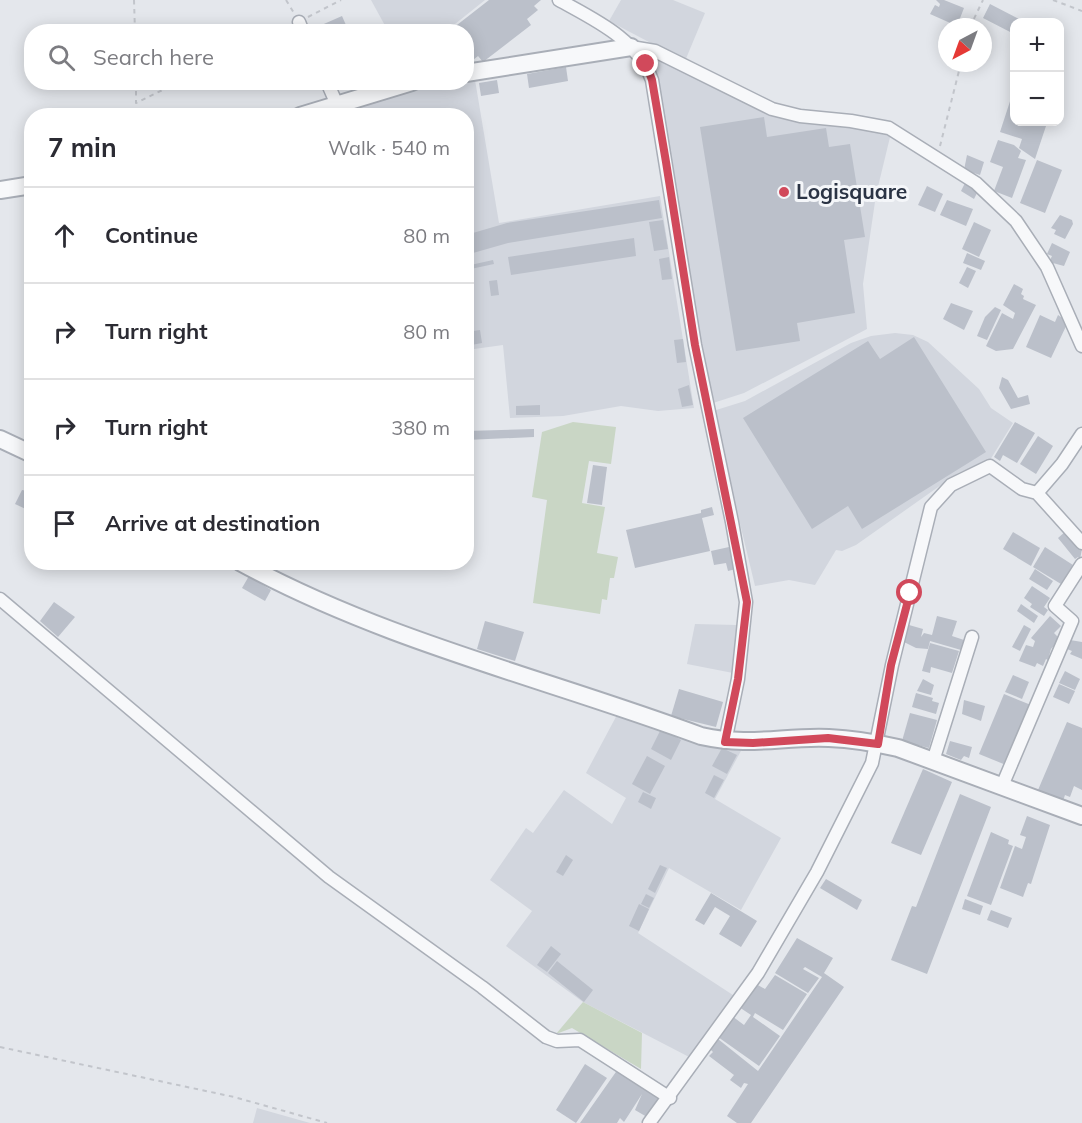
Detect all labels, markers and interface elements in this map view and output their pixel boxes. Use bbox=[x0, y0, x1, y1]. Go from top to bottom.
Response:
north arrow bbox=[938, 18, 992, 72]
map controls bbox=[1010, 18, 1064, 126]
button: + bbox=[1010, 18, 1064, 72]
search box bbox=[24, 24, 474, 90]
icon: search bbox=[45, 41, 78, 74]
text: Search here bbox=[93, 43, 214, 71]
route end bbox=[632, 50, 658, 76]
button: − bbox=[1010, 72, 1064, 126]
text: 7 min bbox=[48, 131, 117, 164]
text: Walk · 540 m bbox=[328, 135, 450, 160]
place label: Logisquare bbox=[796, 178, 907, 204]
marker: Logisquare bbox=[777, 185, 791, 199]
icon: ahead bbox=[48, 219, 81, 252]
text: Continue bbox=[105, 221, 198, 249]
text: 80 m bbox=[403, 223, 450, 248]
icon: right bbox=[48, 315, 81, 348]
text: Turn right bbox=[105, 317, 208, 345]
text: 80 m bbox=[403, 319, 450, 344]
icon: right bbox=[48, 411, 81, 444]
text: Turn right bbox=[105, 413, 208, 441]
text: 380 m bbox=[391, 415, 450, 440]
icon: arrive bbox=[48, 507, 81, 540]
text: Arrive at destination bbox=[105, 509, 320, 537]
route start bbox=[896, 579, 922, 605]

